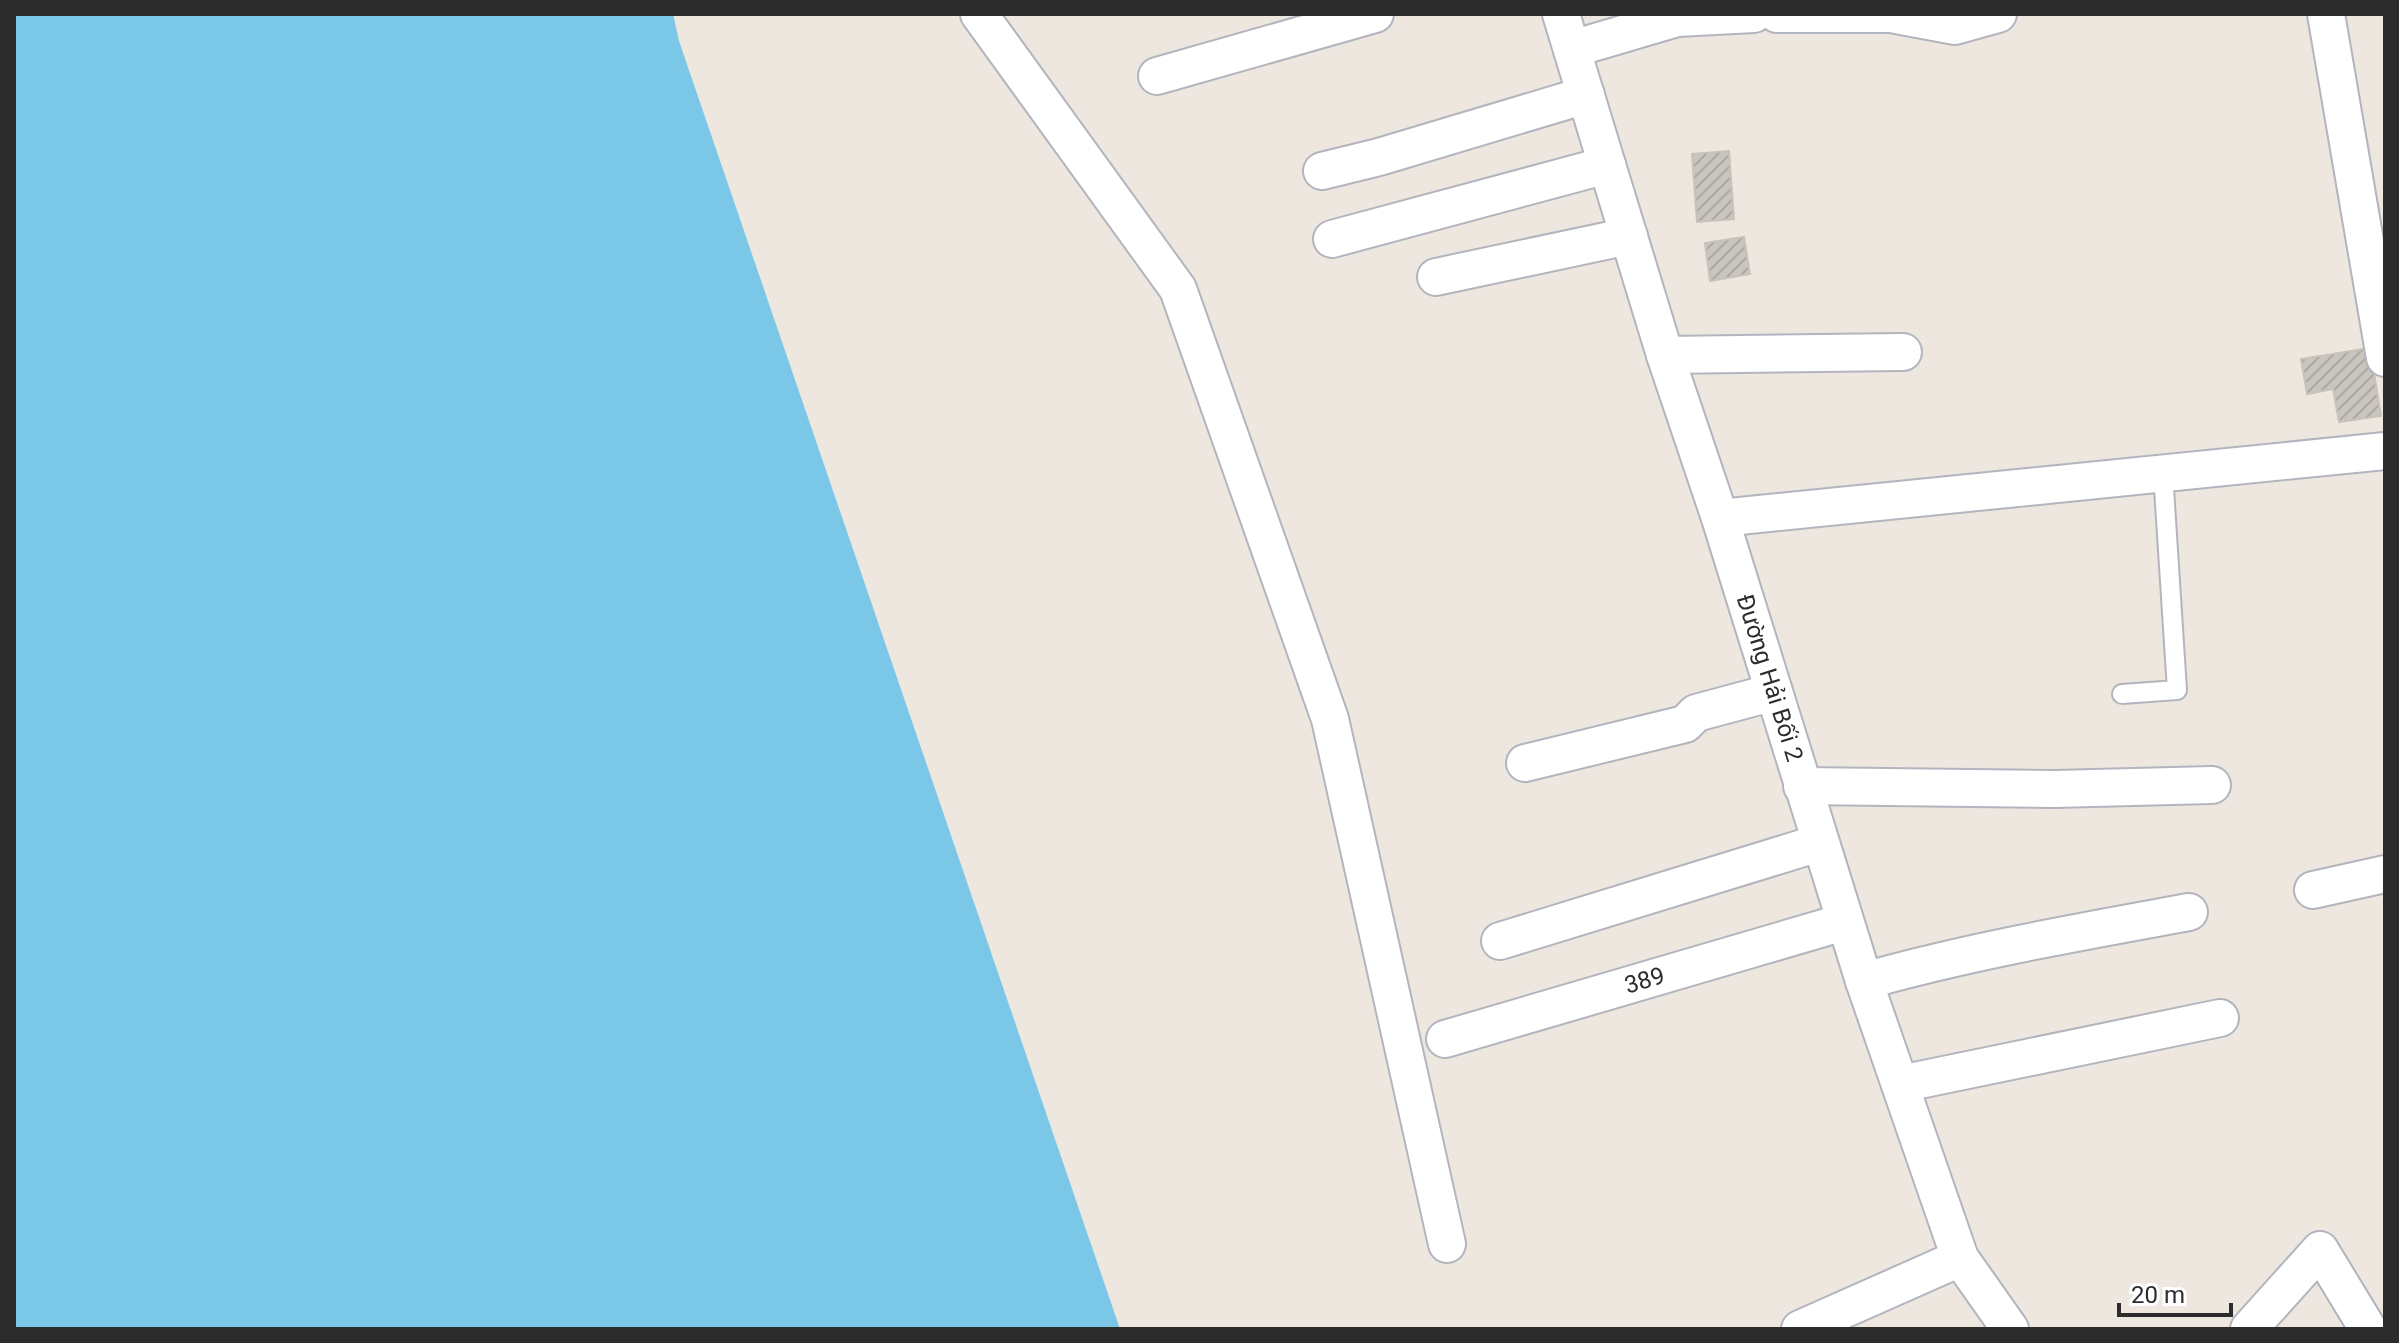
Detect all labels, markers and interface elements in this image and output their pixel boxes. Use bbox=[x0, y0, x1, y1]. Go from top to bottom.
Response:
street label: Đường Hải Bối 2 bbox=[1731, 591, 1809, 765]
street label: 389 bbox=[1621, 961, 1668, 1000]
scale bar bbox=[2119, 1267, 2231, 1317]
text: 20 m bbox=[2131, 1281, 2185, 1309]

